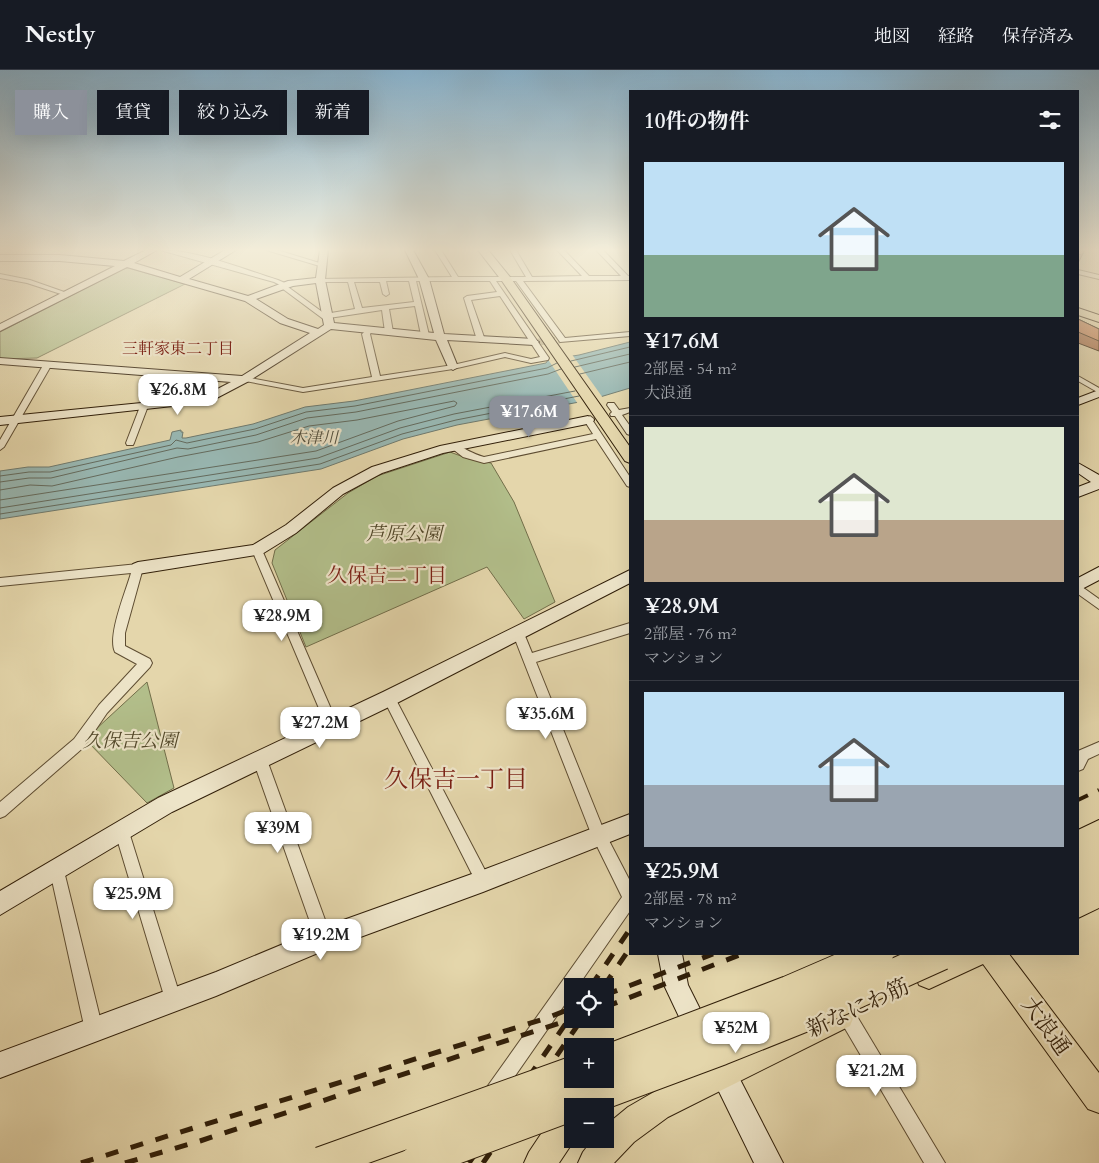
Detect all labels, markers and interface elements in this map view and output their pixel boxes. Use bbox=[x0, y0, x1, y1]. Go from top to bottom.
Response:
text: Nestly bbox=[25, 18, 96, 51]
text: 地図 bbox=[874, 24, 910, 49]
text: 経路 bbox=[938, 24, 974, 49]
text: 保存済み bbox=[1002, 24, 1074, 49]
chip: 購入 bbox=[15, 90, 87, 135]
chip: 賃貸 bbox=[97, 90, 169, 135]
chip: 絞り込み bbox=[179, 90, 287, 135]
chip: 新着 bbox=[297, 90, 369, 135]
icon: filters bbox=[1036, 106, 1064, 134]
text: 10件の物件 bbox=[644, 107, 750, 136]
icon: home bbox=[809, 194, 899, 284]
text: ¥17.6M bbox=[644, 327, 720, 356]
district label: 三軒家東二丁目 bbox=[122, 338, 234, 360]
text: 2部屋 · 54 m² bbox=[644, 358, 736, 380]
pin: ¥26.8M bbox=[137, 374, 219, 416]
text: ¥26.8M bbox=[149, 379, 207, 401]
text: 大浪通 bbox=[644, 382, 692, 404]
pin: ¥17.6M bbox=[488, 396, 570, 438]
text: ¥17.6M bbox=[500, 401, 558, 423]
water label: 木津川 bbox=[290, 427, 340, 449]
icon: home bbox=[809, 460, 899, 550]
park label: 芦原公園 bbox=[366, 521, 445, 547]
district label: 久保吉二丁目 bbox=[327, 562, 447, 589]
text: ¥28.9M bbox=[644, 592, 720, 621]
pin: ¥28.9M bbox=[241, 600, 323, 642]
text: ¥28.9M bbox=[253, 605, 311, 627]
text: 2部屋 · 76 m² bbox=[644, 623, 736, 645]
text: マンション bbox=[644, 647, 723, 669]
pin: ¥35.6M bbox=[505, 698, 587, 740]
text: ¥35.6M bbox=[517, 703, 575, 725]
pin: ¥27.2M bbox=[279, 706, 361, 749]
text: ¥27.2M bbox=[291, 712, 349, 734]
icon: home bbox=[809, 725, 899, 815]
park label: 久保吉公園 bbox=[82, 728, 180, 754]
district label: 久保吉一丁目 bbox=[384, 763, 528, 796]
pin: ¥39M bbox=[248, 812, 308, 854]
text: ¥39M bbox=[256, 817, 300, 839]
text: ¥25.9M bbox=[644, 857, 720, 886]
pin: ¥25.9M bbox=[92, 878, 174, 920]
text: ¥25.9M bbox=[104, 883, 162, 905]
text: 2部屋 · 78 m² bbox=[644, 888, 736, 910]
text: マンション bbox=[644, 912, 723, 934]
pin: ¥19.2M bbox=[280, 918, 362, 961]
text: ¥19.2M bbox=[292, 924, 350, 946]
street label: 新なにわ筋 bbox=[802, 971, 914, 1045]
map controls bbox=[564, 978, 614, 1148]
button: locate bbox=[564, 978, 614, 1028]
street label: 大浪通 bbox=[1014, 990, 1078, 1062]
pin: ¥52M bbox=[706, 1012, 766, 1054]
text: ¥52M bbox=[714, 1017, 758, 1039]
button: + bbox=[564, 1038, 614, 1088]
pin: ¥21.2M bbox=[835, 1054, 917, 1097]
text: ¥21.2M bbox=[847, 1060, 905, 1082]
button: − bbox=[564, 1098, 614, 1148]

